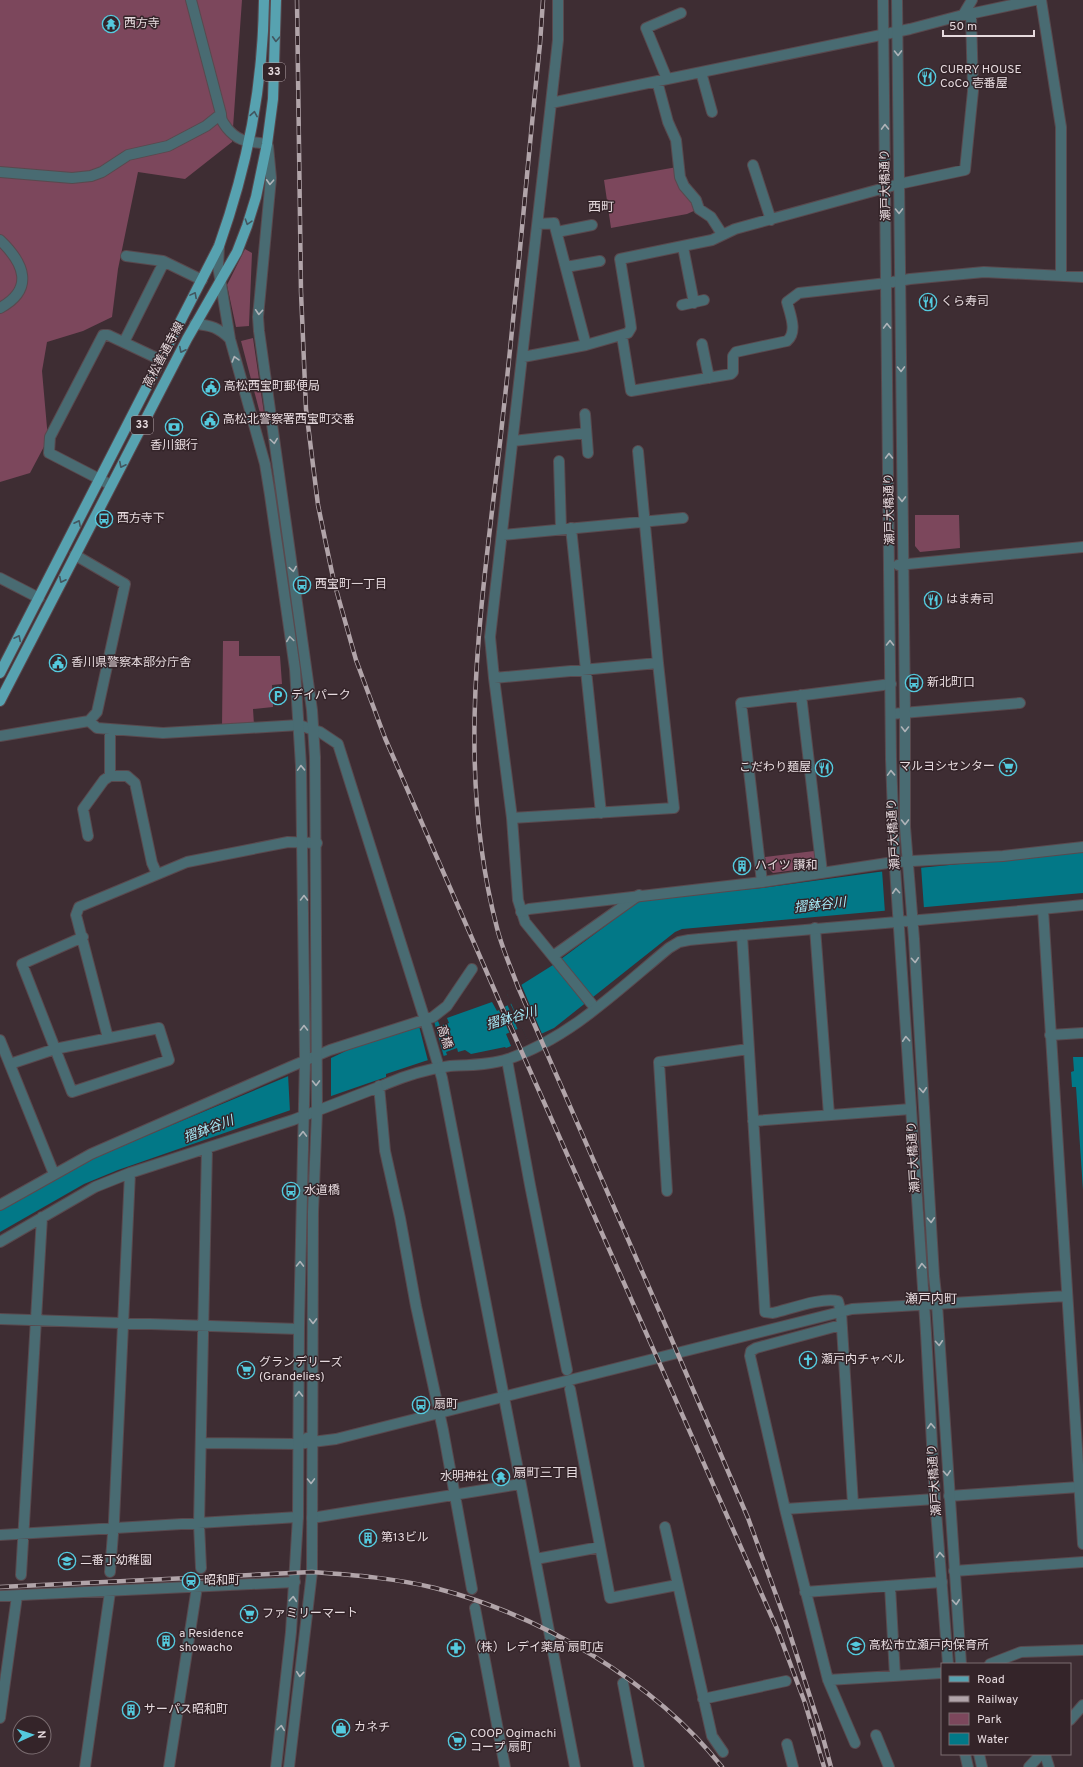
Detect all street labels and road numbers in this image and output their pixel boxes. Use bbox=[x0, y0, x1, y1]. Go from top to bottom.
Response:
road number: 33 bbox=[263, 63, 285, 81]
street label: 瀬戸大橋通り bbox=[877, 149, 895, 221]
street label: 高松善通寺線 bbox=[140, 319, 188, 391]
road number: 33 bbox=[131, 416, 153, 434]
street label: 瀬戸大橋通り bbox=[881, 473, 899, 545]
street label: 瀬戸大橋通り bbox=[884, 798, 904, 870]
street label: 高橋 bbox=[433, 1023, 455, 1051]
street label: 瀬戸大橋通り bbox=[904, 1121, 924, 1193]
street label: 瀬戸大橋通り bbox=[925, 1444, 945, 1516]

